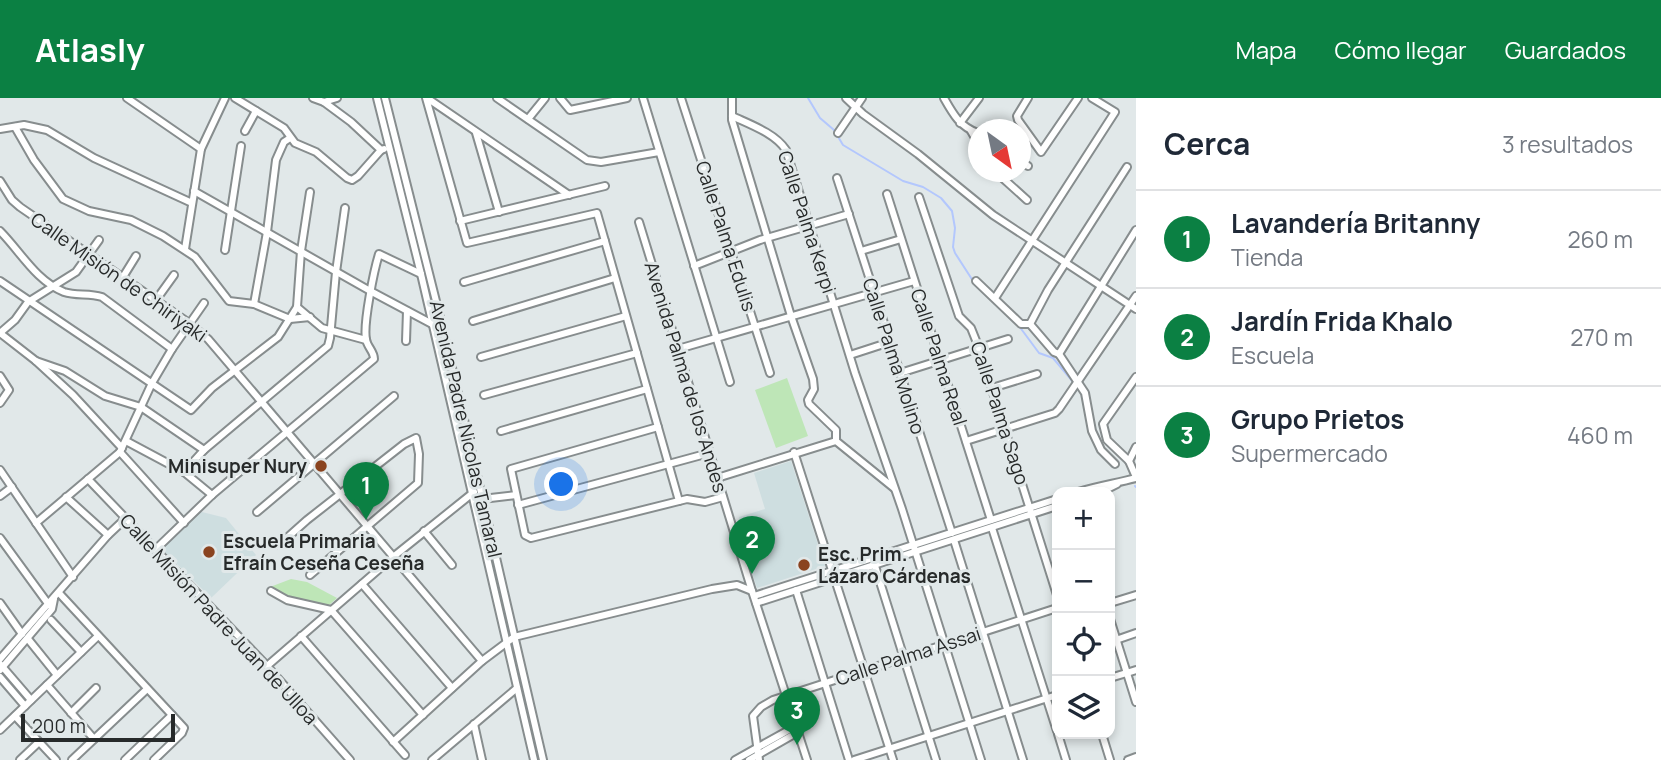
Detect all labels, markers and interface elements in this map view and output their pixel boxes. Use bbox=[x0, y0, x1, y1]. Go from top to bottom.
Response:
text: Atlasly bbox=[35, 27, 145, 72]
text: Mapa bbox=[1236, 33, 1297, 66]
text: Cómo llegar bbox=[1335, 33, 1467, 66]
text: Guardados bbox=[1505, 33, 1626, 66]
north arrow bbox=[968, 119, 1031, 182]
text: Cerca bbox=[1164, 123, 1250, 164]
text: 3 resultados bbox=[1502, 128, 1633, 160]
street label: Calle Palma Kerpi bbox=[772, 147, 842, 297]
street label: Calle Palma Edulis bbox=[689, 157, 763, 315]
text: Lavandería Britanny bbox=[1231, 205, 1480, 241]
street label: Calle Misión de Chiriyaki bbox=[26, 206, 212, 348]
text: 1 bbox=[1182, 223, 1192, 255]
text: 260 m bbox=[1567, 223, 1633, 255]
text: Tienda bbox=[1231, 241, 1303, 273]
street label: Avenida Palma de los Andes bbox=[638, 258, 734, 496]
street label: Calle Palma Molino bbox=[856, 274, 932, 438]
street label: Calle Palma Real bbox=[905, 285, 973, 429]
street label: Avenida Padre Nicolas Tamaral bbox=[424, 298, 508, 560]
text: Jardín Frida Khalo bbox=[1231, 303, 1453, 339]
text: 2 bbox=[1180, 321, 1194, 353]
text: 270 m bbox=[1570, 321, 1633, 353]
street label: Calle Palma Sago bbox=[965, 338, 1035, 488]
text: Escuela bbox=[1231, 339, 1314, 371]
text: Grupo Prietos bbox=[1231, 401, 1404, 437]
text: 3 bbox=[1180, 419, 1194, 451]
text: 460 m bbox=[1567, 419, 1633, 451]
text: Supermercado bbox=[1231, 437, 1388, 469]
place label: Minisuper Nury bbox=[168, 453, 307, 479]
marker: Minisuper Nury bbox=[313, 458, 329, 474]
pin: 1 bbox=[343, 462, 389, 520]
your location bbox=[544, 467, 578, 501]
map controls bbox=[1052, 487, 1115, 739]
button: + bbox=[1052, 487, 1115, 550]
street label: Calle Misión Padre Juan de Ulloa bbox=[114, 508, 324, 730]
pin: 2 bbox=[729, 516, 775, 574]
place label: Escuela Primaria Efraín Ceseña Ceseña bbox=[223, 528, 424, 576]
place label: Esc. Prim. Lázaro Cárdenas bbox=[818, 541, 971, 589]
marker: Escuela Primaria Efraín Ceseña Ceseña bbox=[201, 544, 217, 560]
button: − bbox=[1052, 550, 1115, 613]
marker: Esc. Prim. Lázaro Cárdenas bbox=[796, 557, 812, 573]
button: locate bbox=[1052, 613, 1115, 676]
street label: Calle Palma Assai bbox=[832, 620, 984, 692]
button: layers bbox=[1052, 676, 1115, 739]
pin: 3 bbox=[774, 687, 820, 745]
scale bar bbox=[21, 711, 175, 743]
text: 200 m bbox=[32, 713, 86, 739]

